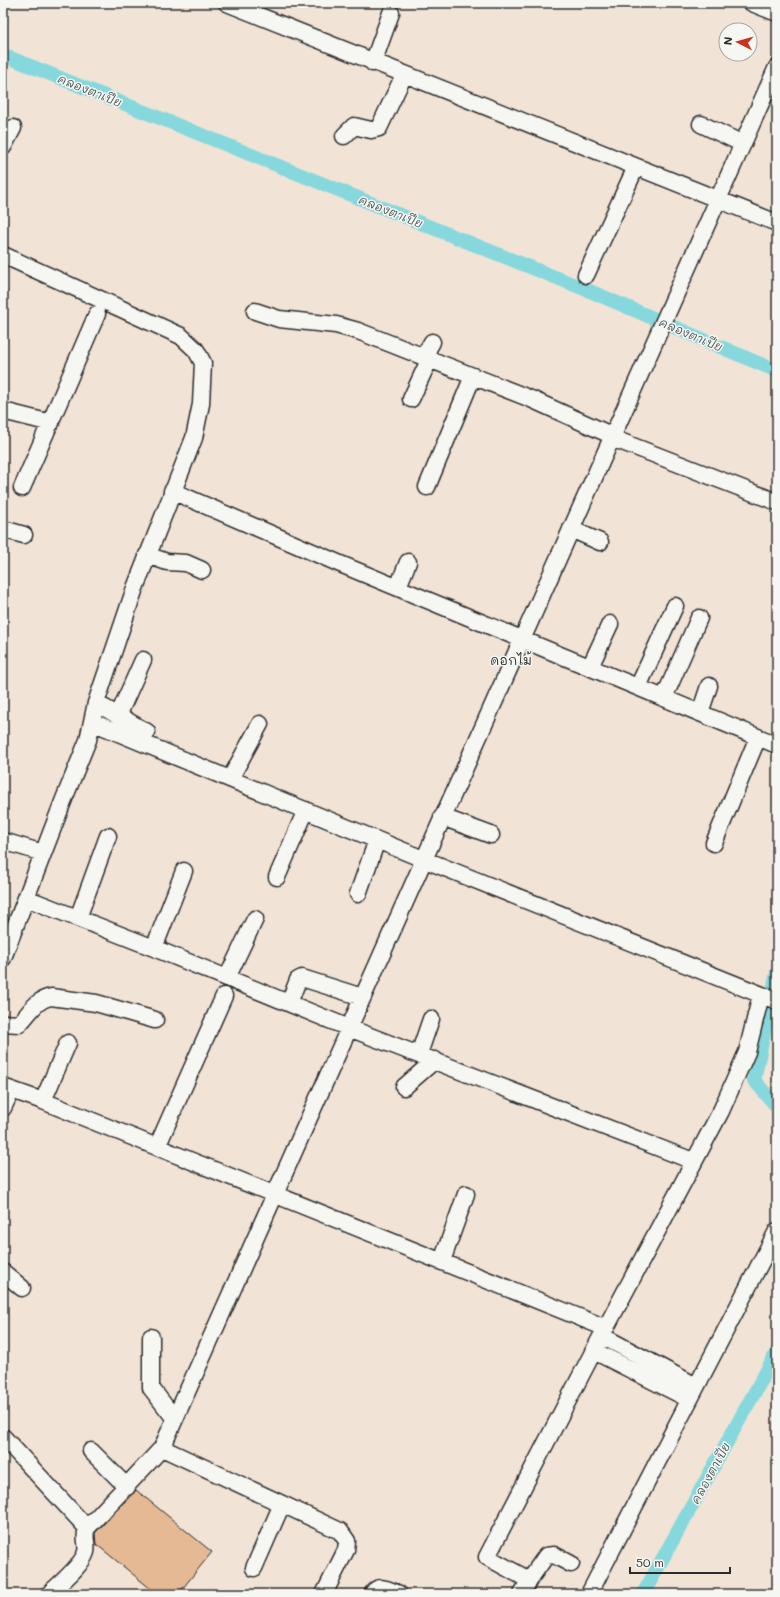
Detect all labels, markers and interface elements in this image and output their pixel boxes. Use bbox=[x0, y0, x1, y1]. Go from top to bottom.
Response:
north arrow bbox=[718, 22, 758, 62]
text: N bbox=[720, 36, 735, 46]
water label: คลองตาเปีย bbox=[56, 70, 125, 110]
water label: คลองตาเปีย bbox=[357, 191, 426, 231]
water label: คลองตาเปีย bbox=[657, 313, 725, 355]
district label: ดอกไม้ bbox=[490, 651, 532, 668]
water label: คลองตาเปีย bbox=[687, 1439, 734, 1506]
scale bar bbox=[630, 1549, 730, 1575]
text: 50 m bbox=[636, 1554, 664, 1570]

